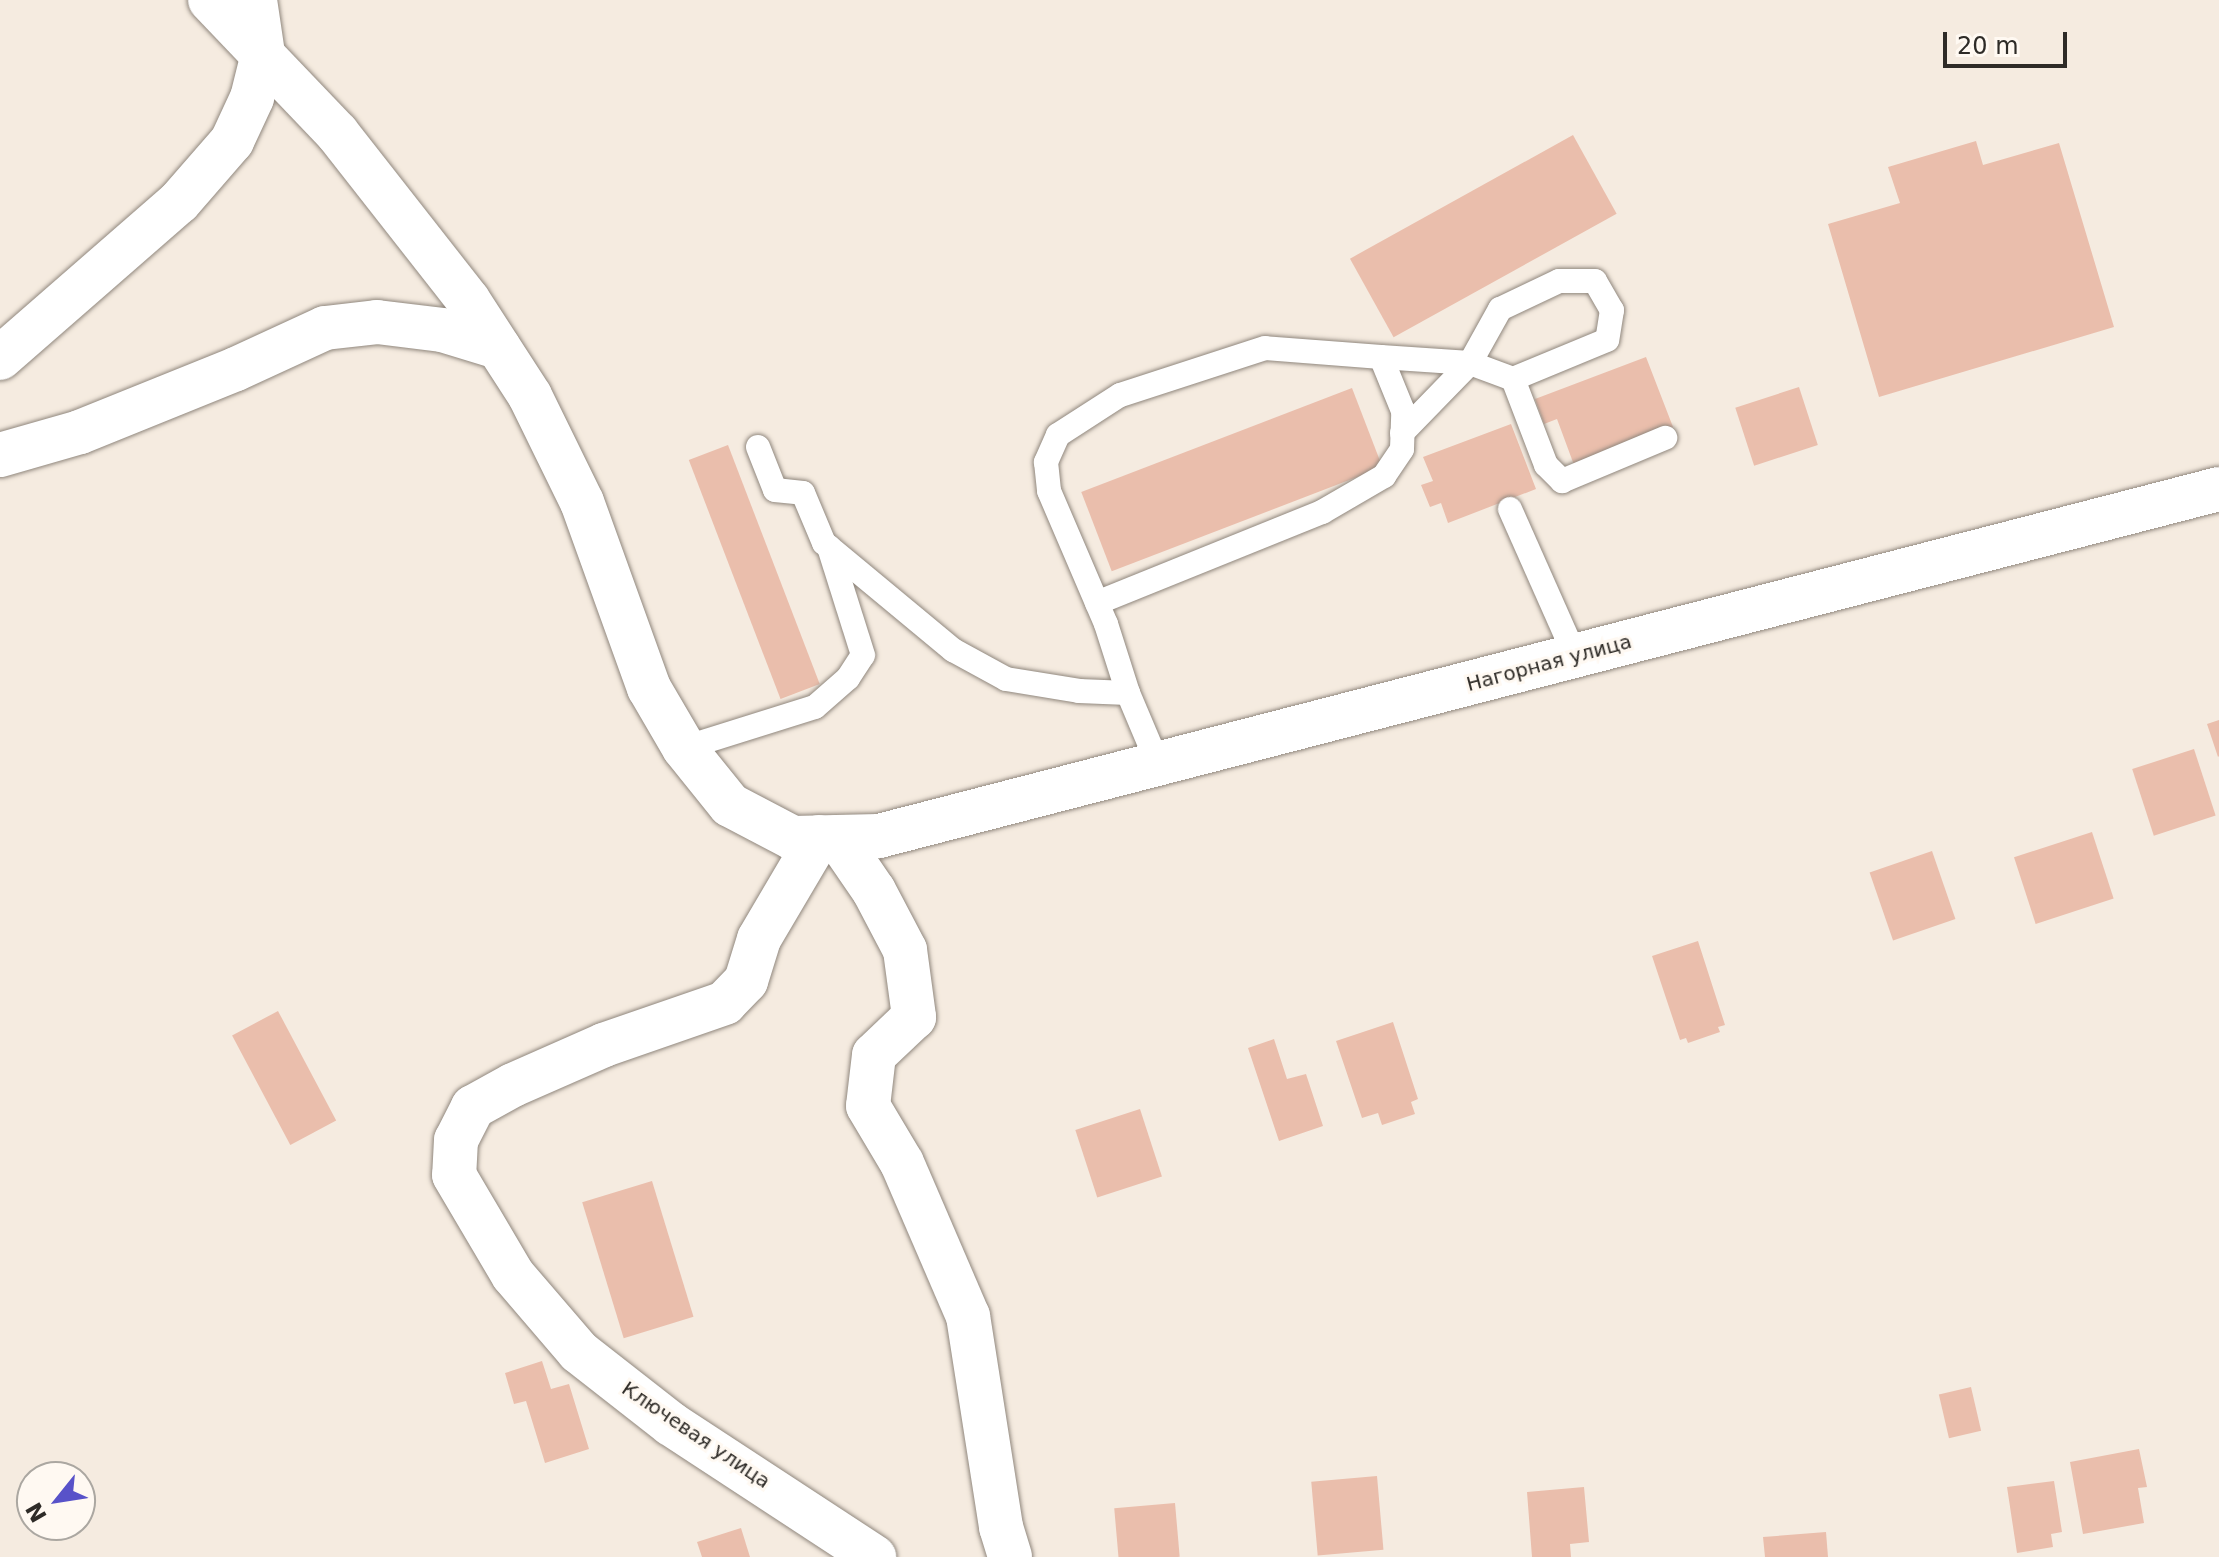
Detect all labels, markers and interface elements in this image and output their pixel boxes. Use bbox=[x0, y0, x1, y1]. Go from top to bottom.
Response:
scale bar bbox=[1947, 16, 2071, 66]
text: 20 m bbox=[1957, 32, 2019, 60]
street label: Нагорная улица bbox=[1464, 629, 1634, 697]
street label: Ключевая улица bbox=[617, 1376, 775, 1494]
north arrow bbox=[16, 1461, 96, 1541]
text: N bbox=[21, 1498, 52, 1526]

